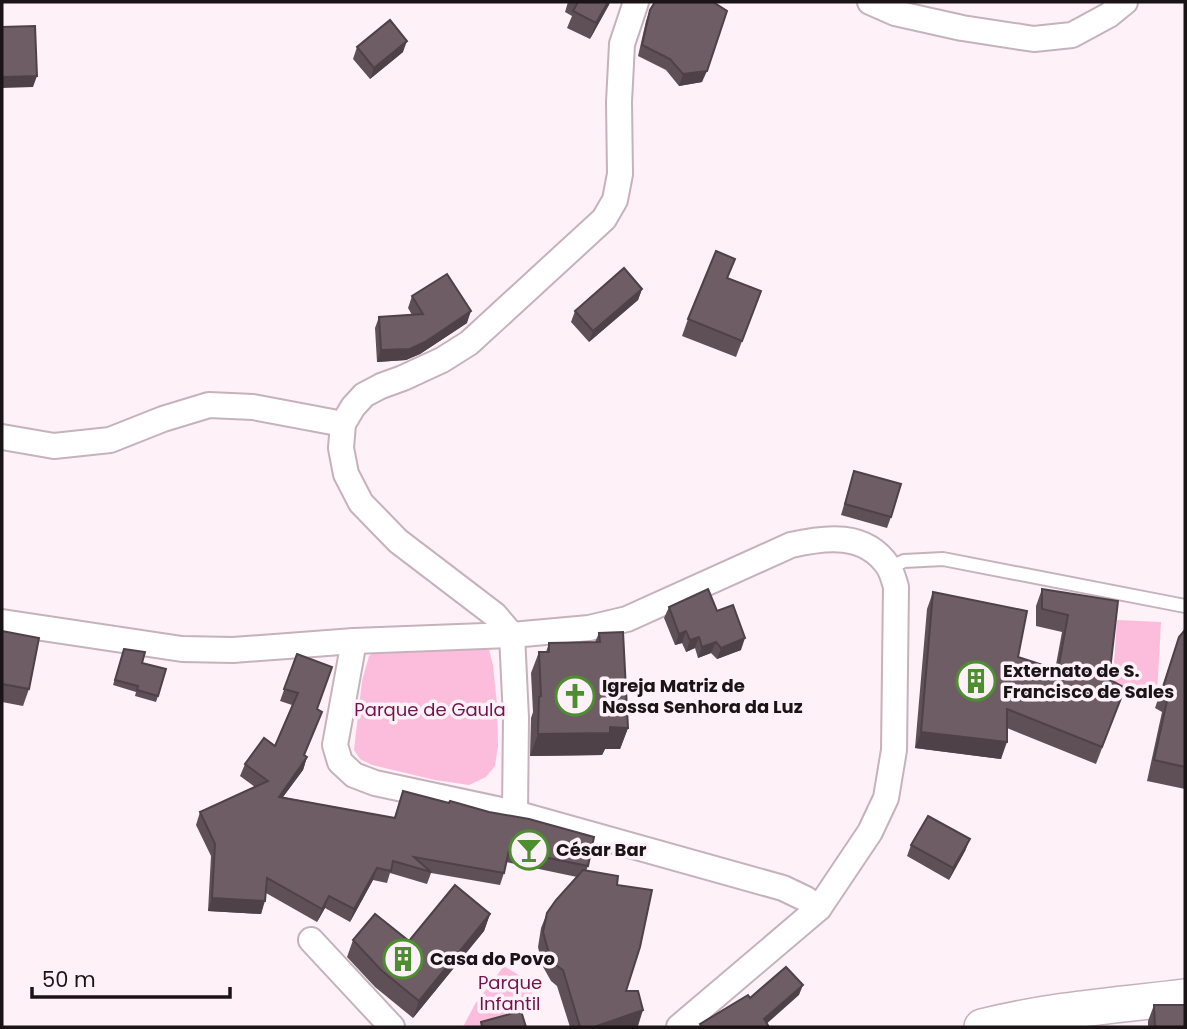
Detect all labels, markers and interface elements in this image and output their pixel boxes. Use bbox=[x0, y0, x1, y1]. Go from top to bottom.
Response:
place label: Externato de S. Francisco de Sales bbox=[1003, 658, 1174, 704]
building icon: Externato de S. Francisco de Sales bbox=[955, 660, 997, 702]
place label: Igreja Matriz de Nossa Senhora da Luz bbox=[602, 673, 803, 719]
church icon: Igreja Matriz de Nossa Senhora da Luz bbox=[554, 675, 596, 717]
park label: Parque de Gaula bbox=[354, 697, 506, 722]
bar icon: César Bar bbox=[508, 829, 550, 871]
place label: César Bar bbox=[556, 837, 647, 862]
building icon: Casa do Povo bbox=[382, 938, 424, 980]
place label: Casa do Povo bbox=[430, 946, 555, 971]
scale bar bbox=[32, 956, 229, 1000]
text: 50 m bbox=[42, 965, 96, 994]
park label: Parque Infantil bbox=[478, 970, 542, 1016]

